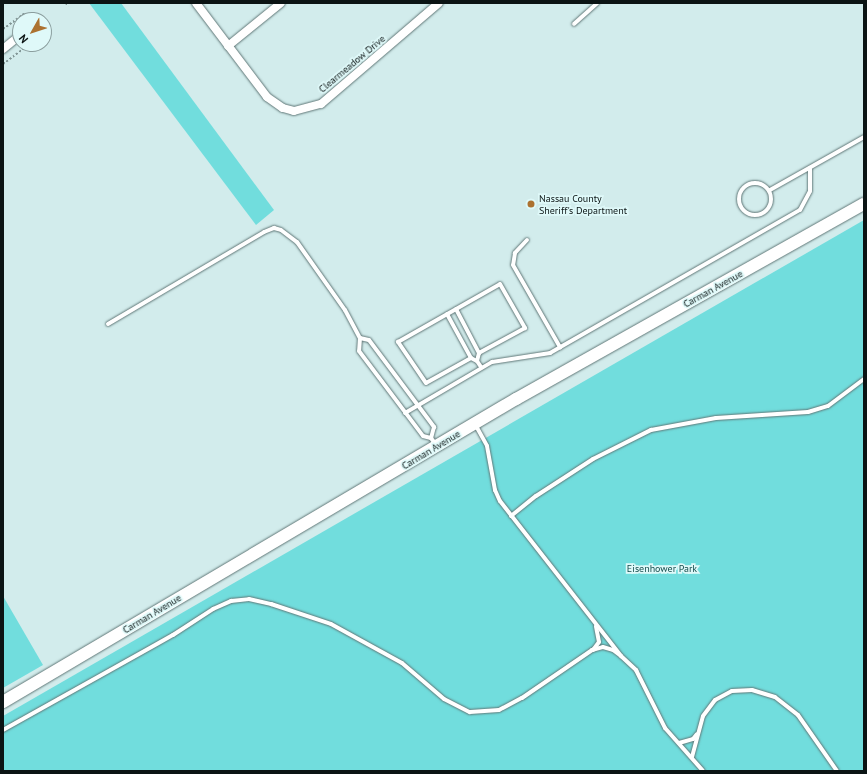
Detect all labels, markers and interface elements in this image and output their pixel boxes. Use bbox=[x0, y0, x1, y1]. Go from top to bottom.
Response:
north arrow bbox=[12, 12, 52, 52]
text: N bbox=[16, 32, 31, 46]
street label: Clearmeadow Drive bbox=[316, 33, 388, 95]
place label: Nassau County Sheriff's Department bbox=[539, 192, 627, 216]
marker: Nassau County Sheriff's Department bbox=[526, 199, 536, 209]
street label: Carman Avenue bbox=[681, 268, 745, 310]
street label: Carman Avenue bbox=[399, 428, 463, 472]
park label: Eisenhower Park bbox=[627, 563, 697, 575]
street label: Carman Avenue bbox=[120, 592, 184, 636]

